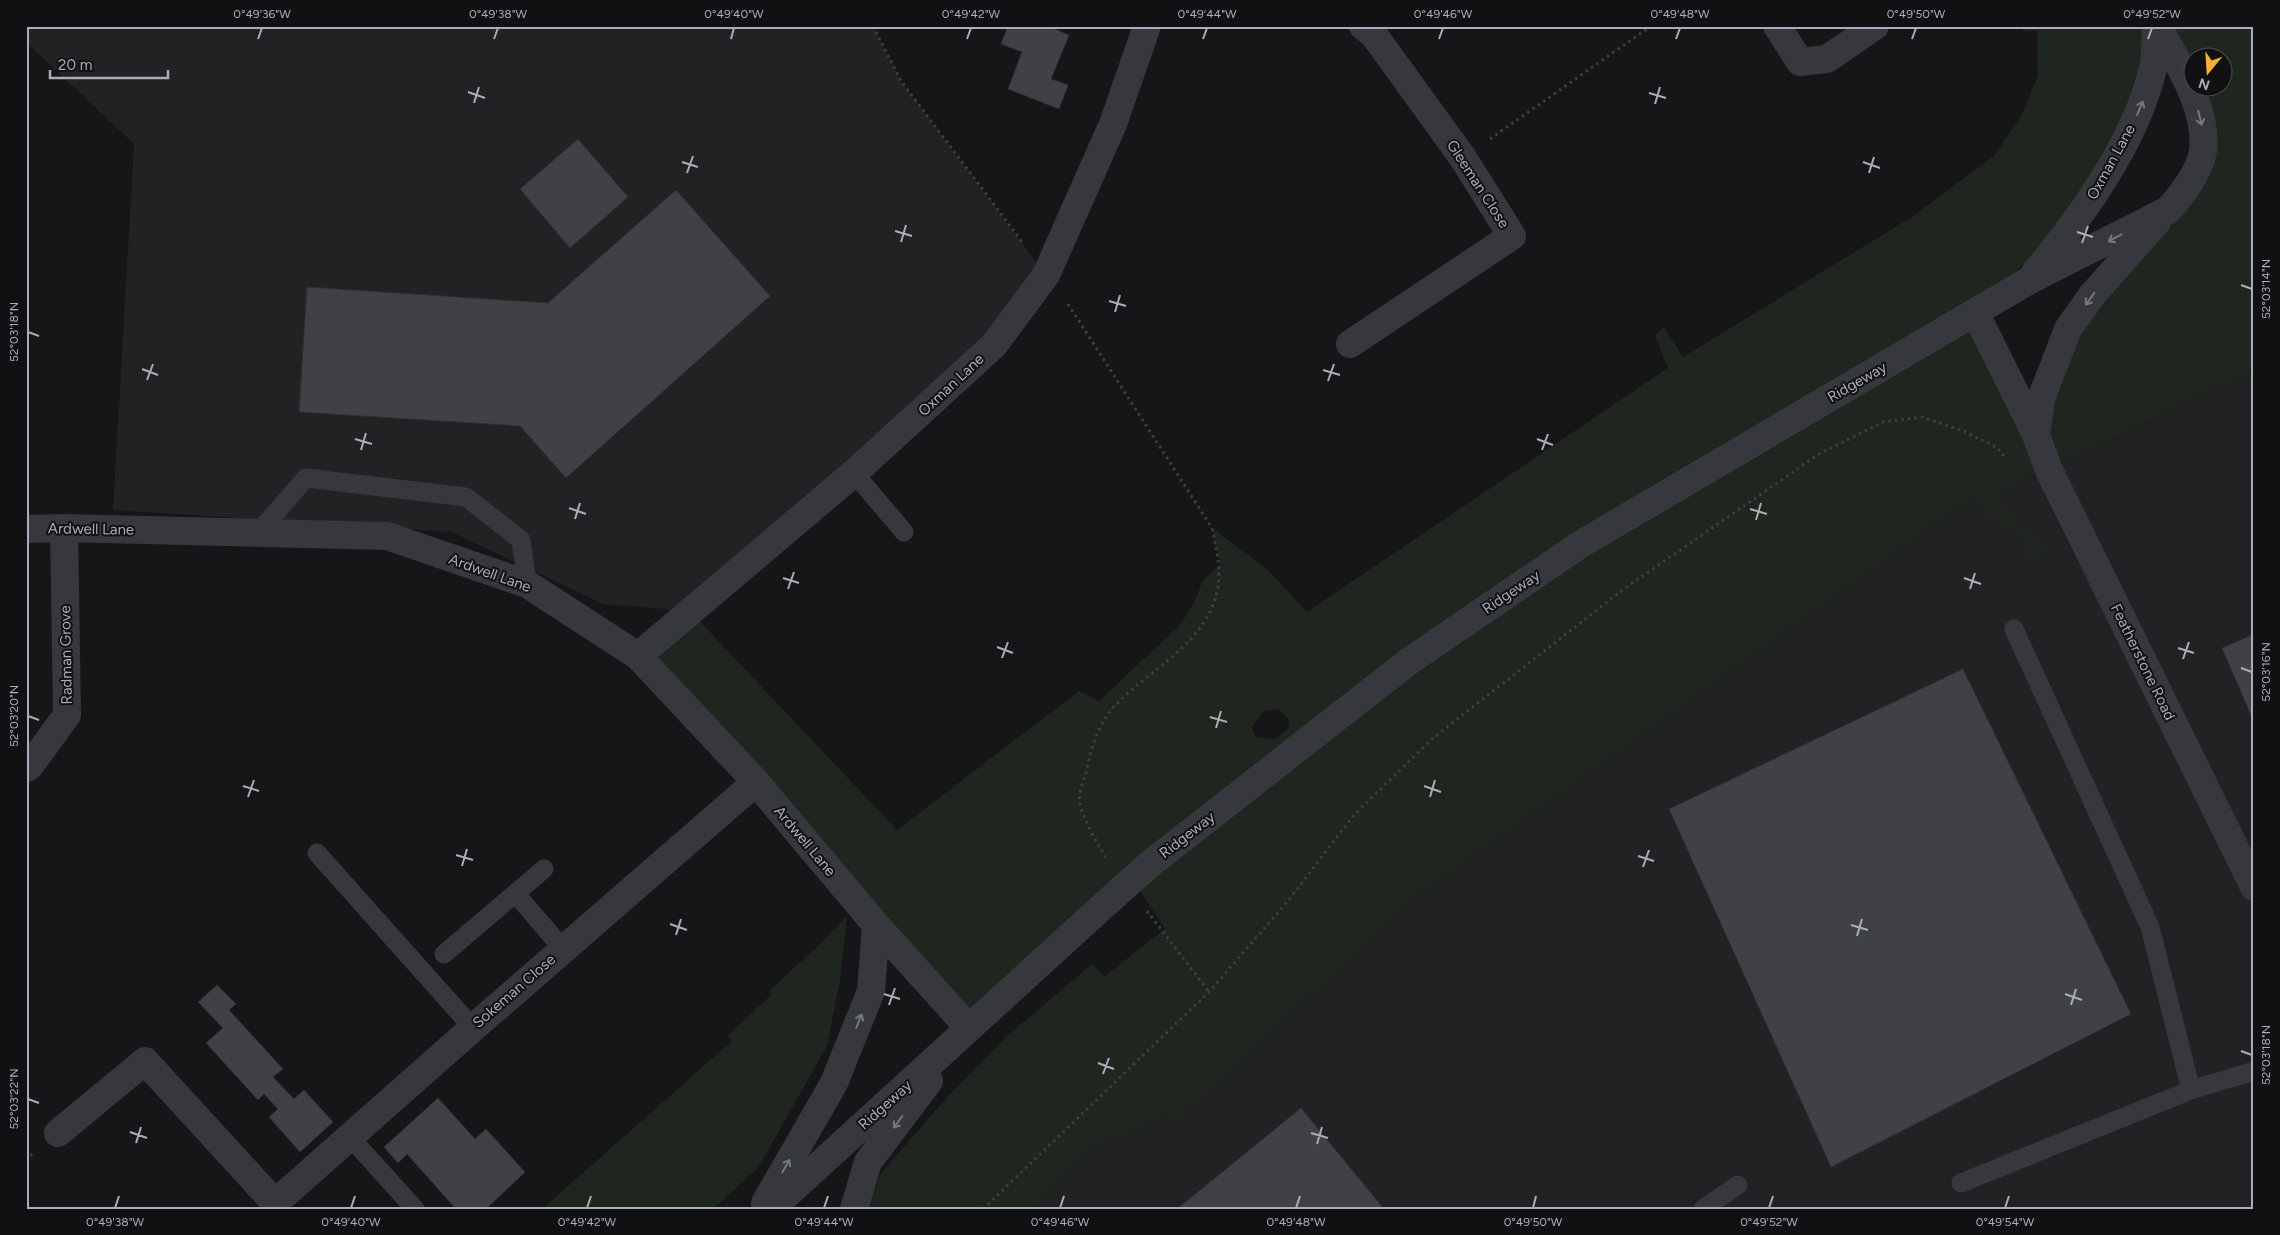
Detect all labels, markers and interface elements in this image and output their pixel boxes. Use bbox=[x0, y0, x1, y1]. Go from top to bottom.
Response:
text: 0°49'36"W bbox=[233, 7, 291, 21]
text: 0°49'38"W bbox=[469, 7, 527, 21]
text: 0°49'40"W bbox=[704, 7, 764, 21]
text: 0°49'42"W bbox=[942, 7, 1001, 21]
text: 0°49'44"W bbox=[1177, 7, 1237, 21]
text: 0°49'46"W bbox=[1414, 7, 1473, 21]
text: 0°49'48"W bbox=[1651, 7, 1710, 21]
text: 0°49'50"W bbox=[1887, 7, 1946, 21]
text: 0°49'52"W bbox=[2123, 7, 2181, 21]
scale bar bbox=[50, 48, 168, 80]
north arrow bbox=[2182, 48, 2232, 98]
text: 20 m bbox=[58, 56, 92, 74]
text: N bbox=[2196, 74, 2212, 94]
one-way arrow bbox=[2135, 101, 2145, 116]
one-way arrow bbox=[2195, 110, 2205, 126]
street label: Oxman Lane bbox=[2083, 121, 2139, 203]
street label: Gleeman Close bbox=[1443, 137, 1513, 231]
one-way arrow bbox=[2107, 233, 2122, 243]
text: 52°03'14"N bbox=[2259, 259, 2273, 319]
one-way arrow bbox=[2084, 292, 2095, 305]
text: 52°03'18"N bbox=[7, 302, 21, 362]
street label: Oxman Lane bbox=[914, 350, 988, 420]
street label: Ridgeway bbox=[1824, 358, 1890, 406]
street label: Ardwell Lane bbox=[48, 519, 134, 539]
street label: Ardwell Lane bbox=[446, 550, 534, 596]
street label: Ridgeway bbox=[1479, 566, 1543, 618]
street label: Featherstone Road bbox=[2107, 601, 2179, 723]
street label: Radman Grove bbox=[56, 605, 76, 705]
text: 52°03'16"N bbox=[2259, 642, 2273, 702]
text: 52°03'20"N bbox=[7, 685, 21, 747]
street label: Ardwell Lane bbox=[770, 802, 840, 880]
street label: Ridgeway bbox=[1156, 808, 1218, 862]
street label: Sokeman Close bbox=[469, 950, 559, 1032]
one-way arrow bbox=[854, 1014, 864, 1029]
text: 52°03'18"N bbox=[2259, 1025, 2273, 1085]
text: 52°03'22"N bbox=[7, 1068, 21, 1130]
street label: Ridgeway bbox=[855, 1076, 915, 1134]
one-way arrow bbox=[893, 1115, 903, 1129]
one-way arrow bbox=[781, 1159, 791, 1174]
text: 0°49'38"W bbox=[86, 1215, 144, 1229]
text: 0°49'40"W bbox=[321, 1215, 381, 1229]
text: 0°49'42"W bbox=[558, 1215, 617, 1229]
text: 0°49'44"W bbox=[794, 1215, 854, 1229]
text: 0°49'46"W bbox=[1031, 1215, 1090, 1229]
text: 0°49'48"W bbox=[1267, 1215, 1326, 1229]
text: 0°49'50"W bbox=[1504, 1215, 1563, 1229]
text: 0°49'52"W bbox=[1740, 1215, 1798, 1229]
text: 0°49'54"W bbox=[1976, 1215, 2035, 1229]

